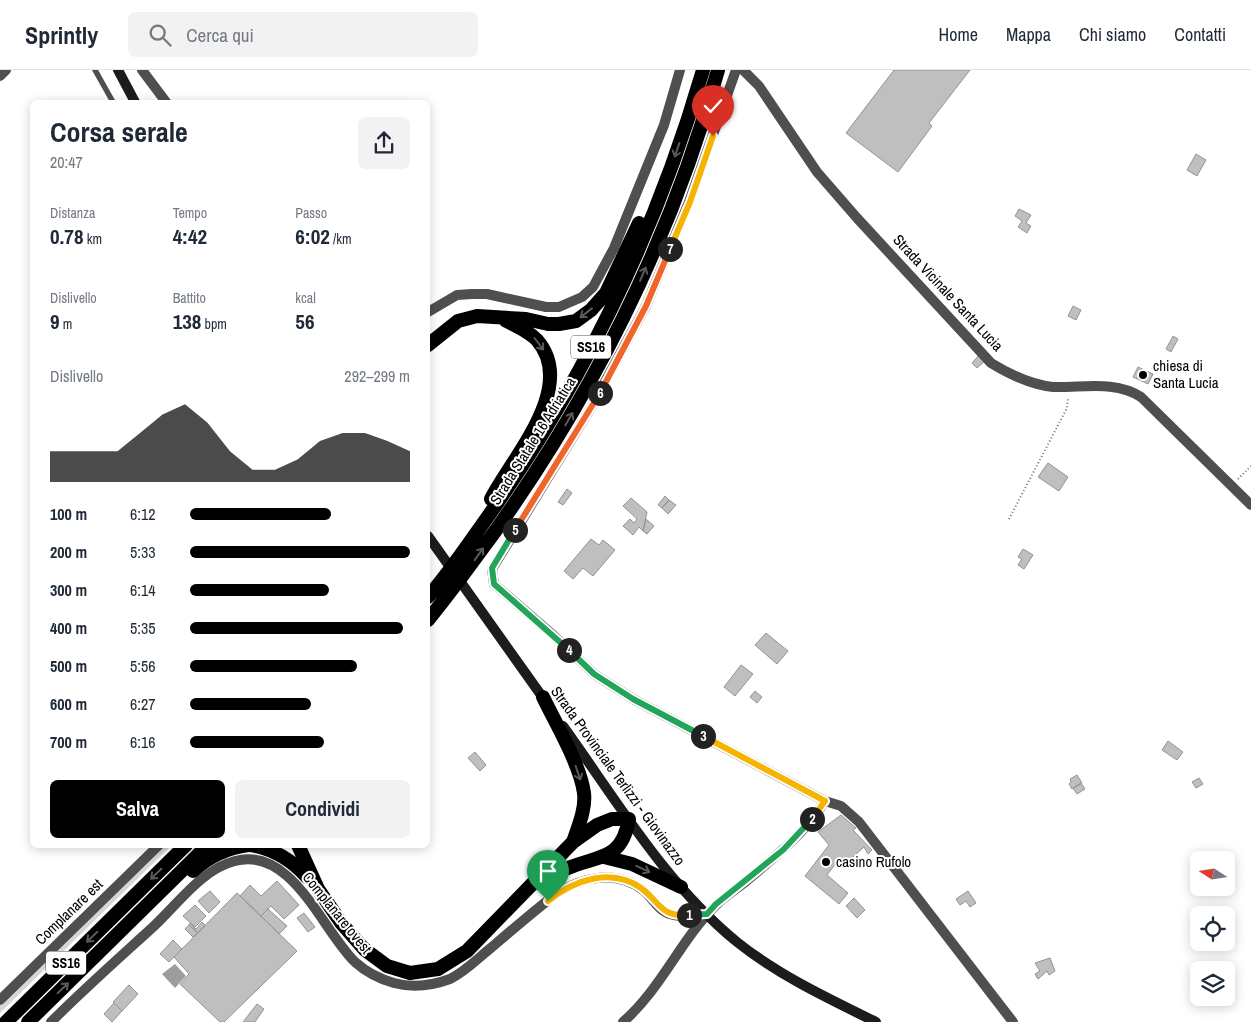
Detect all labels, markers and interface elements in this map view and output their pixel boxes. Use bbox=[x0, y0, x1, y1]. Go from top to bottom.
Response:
search box bbox=[128, 12, 478, 57]
text: Sprintly bbox=[25, 19, 98, 51]
icon: search bbox=[146, 21, 174, 49]
text: Cerca qui bbox=[186, 22, 254, 48]
text: Home bbox=[939, 22, 978, 47]
text: Mappa bbox=[1006, 22, 1051, 47]
text: Chi siamo bbox=[1079, 22, 1146, 47]
text: Contatti bbox=[1174, 22, 1226, 47]
pin bbox=[692, 85, 734, 136]
icon: check bbox=[699, 92, 727, 120]
text: Corsa serale bbox=[50, 113, 188, 151]
button: share bbox=[358, 117, 410, 169]
one-way arrow bbox=[672, 141, 681, 157]
text: 20:47 bbox=[50, 151, 83, 173]
text: Distanza bbox=[50, 204, 95, 222]
text: Tempo bbox=[173, 204, 207, 222]
text: Passo bbox=[295, 204, 327, 222]
text: 0.78 bbox=[50, 222, 84, 251]
text: 4:42 bbox=[173, 222, 207, 251]
text: 6:02 bbox=[295, 222, 330, 251]
text: km bbox=[84, 230, 102, 248]
text: /km bbox=[330, 230, 351, 248]
street label: Strada Vicinale Santa Lucia bbox=[889, 230, 1008, 356]
pin: 7 bbox=[658, 236, 682, 262]
text: 7 bbox=[667, 240, 674, 258]
one-way arrow bbox=[638, 267, 648, 282]
text: Dislivello bbox=[50, 289, 97, 307]
text: Battito bbox=[173, 289, 206, 307]
text: kcal bbox=[295, 289, 316, 307]
text: 9 bbox=[50, 307, 60, 336]
text: 138 bbox=[173, 307, 201, 336]
text: 56 bbox=[295, 307, 314, 336]
one-way arrow bbox=[579, 308, 593, 318]
text: m bbox=[60, 315, 72, 333]
text: bpm bbox=[201, 315, 227, 333]
road number: SS16 bbox=[571, 336, 611, 358]
one-way arrow bbox=[534, 337, 545, 350]
place label: chiesa di Santa Lucia bbox=[1153, 355, 1219, 393]
text: Dislivello bbox=[50, 365, 103, 387]
text: 292–299 m bbox=[344, 365, 410, 387]
marker: chiesa di Santa Lucia bbox=[1137, 369, 1149, 381]
street label: Strada Statale 16 Adriatica bbox=[485, 373, 581, 509]
pin: 6 bbox=[588, 380, 612, 406]
text: 6 bbox=[597, 384, 604, 402]
one-way arrow bbox=[564, 411, 574, 426]
text: 100 m bbox=[50, 503, 87, 525]
text: 6:12 bbox=[130, 503, 156, 525]
pin: 5 bbox=[502, 518, 528, 542]
text: 5 bbox=[512, 521, 519, 539]
text: 200 m bbox=[50, 541, 87, 563]
text: 5:33 bbox=[130, 541, 156, 563]
one-way arrow bbox=[474, 547, 484, 561]
text: 300 m bbox=[50, 579, 87, 601]
text: 6:14 bbox=[130, 579, 156, 601]
text: 400 m bbox=[50, 617, 87, 639]
text: 5:35 bbox=[130, 617, 156, 639]
pin: 4 bbox=[556, 638, 582, 662]
text: 4 bbox=[566, 641, 573, 659]
text: 500 m bbox=[50, 655, 87, 677]
text: 5:56 bbox=[130, 655, 156, 677]
street label: Strada Provinciale Terlizzi - Giovinazzo bbox=[546, 682, 691, 870]
text: 600 m bbox=[50, 693, 87, 715]
text: 6:27 bbox=[130, 693, 156, 715]
pin: 3 bbox=[690, 724, 716, 748]
text: 3 bbox=[700, 727, 707, 745]
text: 700 m bbox=[50, 731, 87, 753]
text: 6:16 bbox=[130, 731, 156, 753]
one-way arrow bbox=[574, 765, 583, 780]
button: Salva bbox=[50, 780, 225, 838]
button: Condividi bbox=[235, 780, 410, 838]
pin: 2 bbox=[800, 806, 824, 832]
text: 2 bbox=[809, 810, 816, 828]
pin bbox=[527, 850, 569, 901]
place label: casino Rufolo bbox=[836, 851, 911, 872]
north arrow bbox=[1190, 851, 1235, 896]
map controls bbox=[1190, 851, 1235, 1006]
marker: casino Rufolo bbox=[820, 856, 832, 868]
icon: arrive bbox=[534, 857, 562, 885]
one-way arrow bbox=[636, 865, 651, 875]
street label: Complanare ovest bbox=[298, 867, 377, 959]
one-way arrow bbox=[150, 868, 163, 880]
street label: Complanare est bbox=[30, 874, 108, 949]
pin: 1 bbox=[676, 902, 702, 928]
text: 1 bbox=[686, 906, 693, 924]
button: locate bbox=[1190, 906, 1235, 951]
one-way arrow bbox=[86, 931, 98, 943]
road number: SS16 bbox=[46, 951, 86, 974]
button: layers bbox=[1190, 961, 1235, 1006]
one-way arrow bbox=[57, 982, 69, 994]

